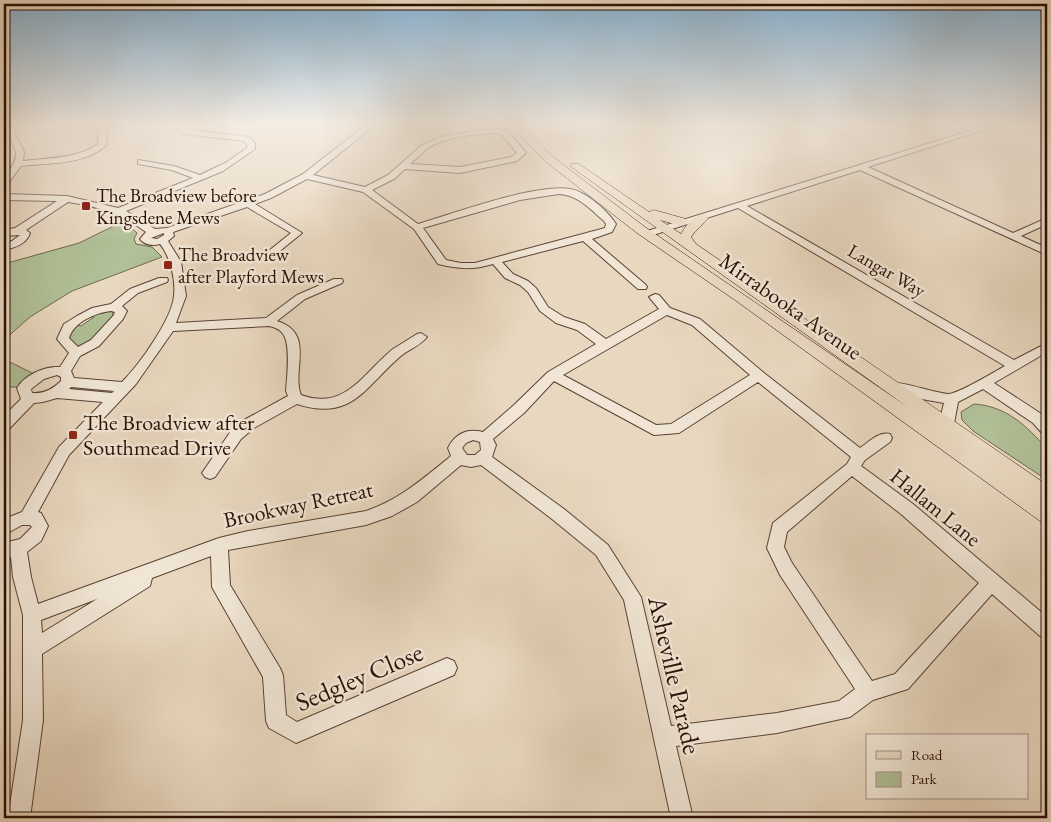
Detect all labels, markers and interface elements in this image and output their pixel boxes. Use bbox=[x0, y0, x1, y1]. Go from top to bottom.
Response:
place label: The Broadview before Kingsdene Mews bbox=[96, 183, 257, 230]
marker: The Broadview before Kingsdene Mews bbox=[80, 200, 92, 212]
street label: Langar Way bbox=[843, 238, 931, 303]
place label: The Broadview after Playford Mews bbox=[178, 242, 324, 289]
street label: Mirrabooka Avenue bbox=[714, 246, 868, 367]
marker: The Broadview after Playford Mews bbox=[162, 259, 174, 271]
place label: The Broadview after Southmead Drive bbox=[83, 408, 255, 462]
marker: The Broadview after Southmead Drive bbox=[67, 429, 79, 441]
street label: Hallam Lane bbox=[884, 462, 988, 553]
street label: Brookway Retreat bbox=[221, 474, 376, 534]
street label: Asheville Parade bbox=[640, 592, 710, 757]
street label: Sedgley Close bbox=[290, 635, 428, 719]
legend bbox=[866, 734, 1028, 800]
text: Road bbox=[911, 745, 943, 764]
text: Park bbox=[911, 769, 938, 788]

